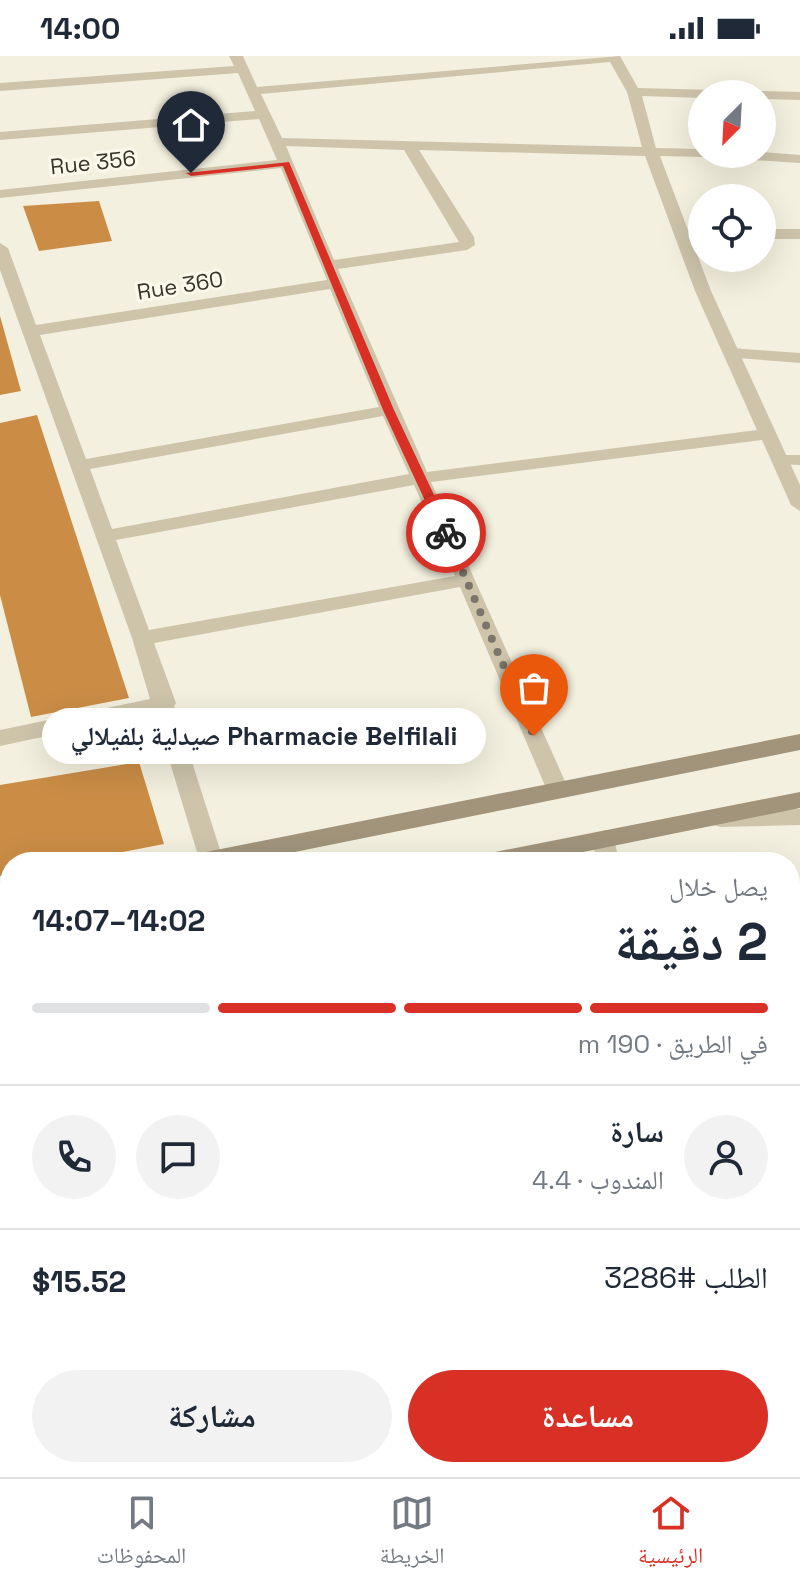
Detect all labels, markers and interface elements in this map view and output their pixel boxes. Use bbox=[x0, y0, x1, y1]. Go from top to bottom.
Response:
text: 14:00 bbox=[40, 9, 120, 48]
north arrow bbox=[688, 80, 776, 168]
map controls bbox=[688, 80, 776, 272]
pin bbox=[157, 91, 225, 173]
icon: home bbox=[169, 103, 213, 147]
street label: Rue 356 bbox=[49, 144, 137, 180]
button: locate bbox=[688, 184, 776, 272]
street label: Rue 360 bbox=[135, 264, 225, 306]
courier bbox=[406, 493, 486, 573]
icon: bike bbox=[424, 511, 468, 555]
pin bbox=[500, 654, 568, 736]
icon: bag bbox=[512, 666, 556, 710]
callout: Pharmacie Belfilali صيدلية بلفيلالي bbox=[42, 708, 486, 764]
text: Pharmacie Belfilali صيدلية بلفيلالي bbox=[71, 719, 457, 753]
text: يصل خلال bbox=[669, 870, 768, 904]
text: 14:02–14:07 bbox=[32, 901, 205, 940]
text: 2 دقيقة bbox=[615, 909, 768, 975]
text: في الطريق · 190 m bbox=[578, 1027, 768, 1061]
text: سارة bbox=[610, 1112, 664, 1151]
button: phone bbox=[32, 1115, 116, 1199]
button: chat bbox=[136, 1115, 220, 1199]
button: person bbox=[684, 1115, 768, 1199]
text: المندوب · 4.4 bbox=[532, 1163, 664, 1197]
text: الطلب #3286 bbox=[604, 1258, 768, 1297]
text: $15.52 bbox=[32, 1262, 126, 1301]
button: مشاركة bbox=[32, 1370, 392, 1462]
button: مساعدة bbox=[408, 1370, 768, 1462]
tab: المحفوظات bbox=[97, 1491, 186, 1577]
tab: الخريطة bbox=[380, 1491, 445, 1577]
tab: الرئيسية bbox=[638, 1491, 703, 1577]

